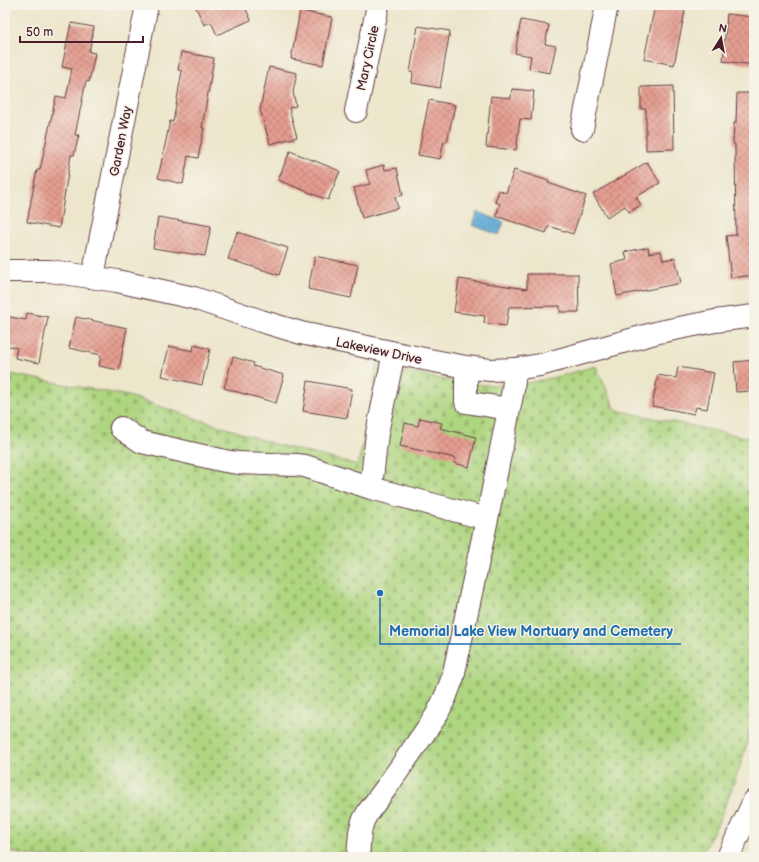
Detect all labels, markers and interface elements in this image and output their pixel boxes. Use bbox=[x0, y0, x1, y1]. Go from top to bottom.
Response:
scale bar bbox=[20, 18, 143, 44]
north arrow bbox=[701, 18, 741, 58]
text: N bbox=[718, 22, 728, 36]
street label: Mary Circle bbox=[353, 24, 383, 92]
text: 50 m bbox=[26, 25, 53, 40]
street label: Garden Way bbox=[106, 105, 136, 178]
street label: Lakeview Drive bbox=[334, 334, 424, 368]
callout: Memorial Lake View Mortuary and Cemetery bbox=[380, 618, 681, 644]
text: Memorial Lake View Mortuary and Cemetery bbox=[389, 623, 674, 640]

